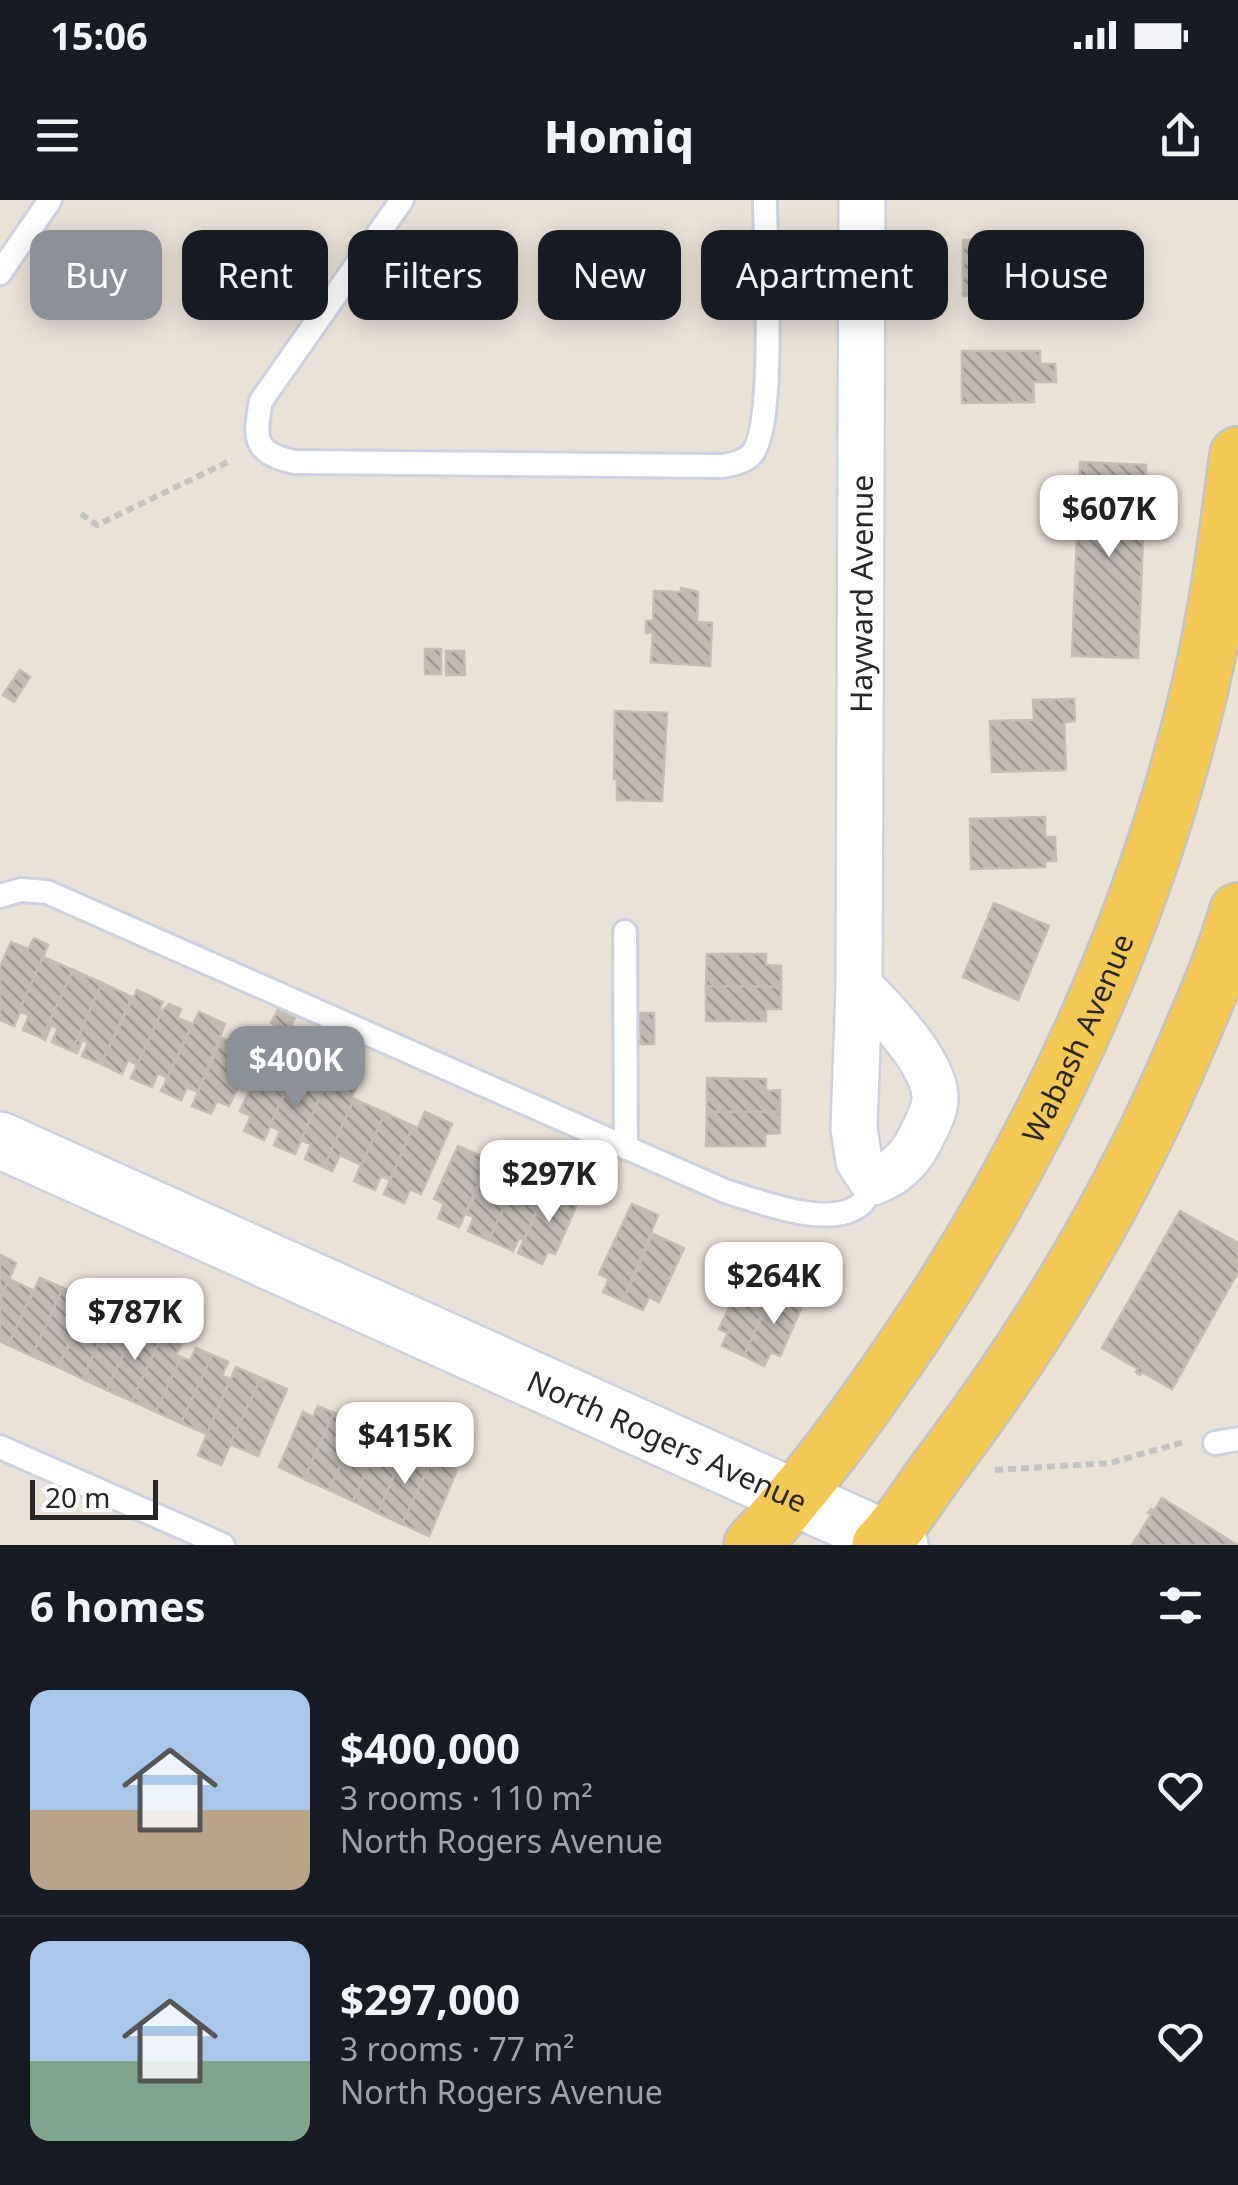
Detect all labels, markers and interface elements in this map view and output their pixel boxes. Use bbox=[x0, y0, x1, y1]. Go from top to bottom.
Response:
text: 15:06 bbox=[50, 9, 148, 61]
text: Homiq bbox=[544, 105, 694, 166]
icon: menu bbox=[30, 108, 85, 163]
icon: share bbox=[1153, 108, 1208, 163]
chip: Buy bbox=[30, 230, 162, 320]
chip: Rent bbox=[182, 230, 328, 320]
chip: Filters bbox=[348, 230, 518, 320]
chip: New bbox=[538, 230, 681, 320]
chip: Apartment bbox=[701, 230, 948, 320]
chip: House bbox=[968, 230, 1144, 320]
street label: Hayward Avenue bbox=[840, 475, 881, 713]
pin: $607K bbox=[1039, 475, 1179, 560]
text: $607K bbox=[1062, 486, 1156, 529]
street label: Wabash Avenue bbox=[1011, 927, 1142, 1149]
pin: $400K bbox=[226, 1026, 366, 1111]
text: $400K bbox=[249, 1037, 343, 1080]
pin: $297K bbox=[479, 1140, 619, 1225]
text: $297K bbox=[502, 1151, 596, 1194]
pin: $264K bbox=[704, 1242, 844, 1327]
text: $264K bbox=[727, 1253, 821, 1296]
pin: $787K bbox=[65, 1278, 205, 1363]
text: $787K bbox=[88, 1289, 182, 1332]
street label: North Rogers Avenue bbox=[521, 1360, 814, 1521]
pin: $415K bbox=[335, 1402, 475, 1487]
text: $415K bbox=[358, 1413, 452, 1456]
scale bar bbox=[30, 1475, 158, 1520]
text: 20 m bbox=[45, 1478, 111, 1516]
text: 6 homes bbox=[30, 1577, 206, 1634]
icon: filters bbox=[1153, 1578, 1208, 1633]
text: $400,000 bbox=[340, 1719, 520, 1776]
icon: home bbox=[110, 1730, 230, 1850]
icon: heart bbox=[1153, 1763, 1208, 1818]
text: 3 rooms · 110 m² bbox=[340, 1776, 593, 1819]
text: North Rogers Avenue bbox=[340, 1819, 663, 1862]
text: $297,000 bbox=[340, 1970, 520, 2027]
icon: home bbox=[110, 1981, 230, 2101]
icon: heart bbox=[1153, 2014, 1208, 2069]
text: 3 rooms · 77 m² bbox=[340, 2027, 574, 2070]
text: North Rogers Avenue bbox=[340, 2070, 663, 2113]

